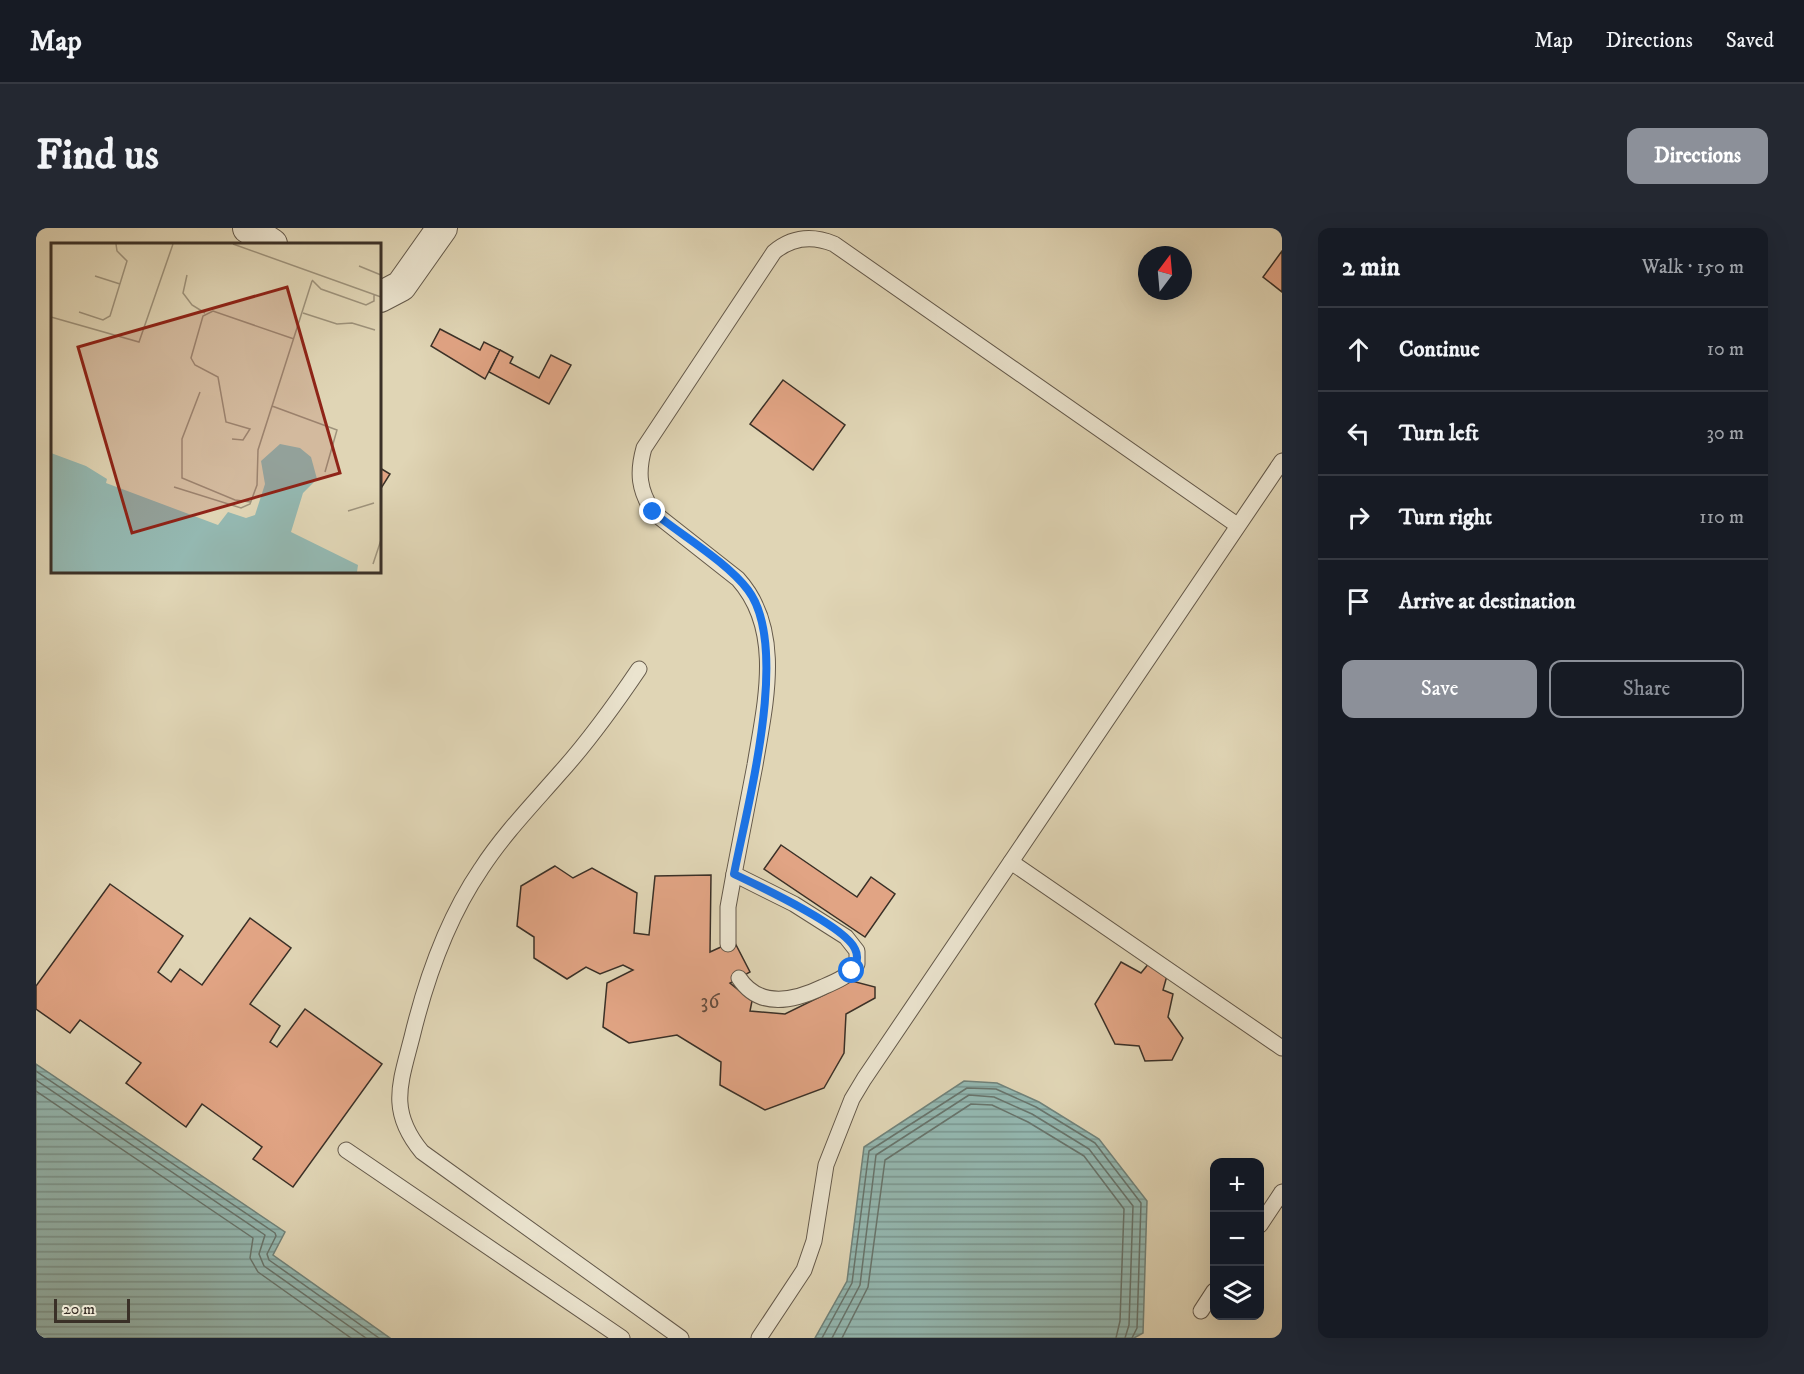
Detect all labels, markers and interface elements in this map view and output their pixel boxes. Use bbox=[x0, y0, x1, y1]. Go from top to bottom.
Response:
text: Map bbox=[30, 24, 82, 59]
text: Map bbox=[1534, 28, 1573, 54]
text: Directions bbox=[1606, 28, 1693, 54]
text: Saved bbox=[1726, 28, 1774, 54]
button: Directions bbox=[1627, 128, 1768, 184]
text: Find us bbox=[36, 130, 159, 182]
inset map bbox=[51, 243, 381, 573]
north arrow bbox=[1138, 246, 1192, 300]
text: 2 min bbox=[1342, 251, 1400, 284]
text: Walk · 150 m bbox=[1642, 255, 1744, 280]
icon: ahead bbox=[1342, 333, 1375, 366]
text: Continue bbox=[1399, 336, 1480, 363]
text: 10 m bbox=[1707, 337, 1744, 362]
icon: left bbox=[1342, 417, 1375, 450]
text: Turn left bbox=[1399, 420, 1479, 447]
text: 30 m bbox=[1706, 421, 1744, 446]
route end bbox=[639, 498, 665, 524]
icon: right bbox=[1342, 501, 1375, 534]
text: Turn right bbox=[1399, 504, 1492, 531]
text: 110 m bbox=[1699, 505, 1744, 530]
icon: arrive bbox=[1342, 585, 1375, 618]
text: Arrive at destination bbox=[1399, 588, 1576, 615]
button: Save bbox=[1342, 660, 1537, 718]
button: Share bbox=[1549, 660, 1744, 718]
route start bbox=[838, 957, 864, 983]
house number: 36 bbox=[701, 989, 720, 1015]
map controls bbox=[1210, 1158, 1264, 1320]
button: + bbox=[1210, 1158, 1264, 1212]
button: − bbox=[1210, 1212, 1264, 1266]
button: layers bbox=[1210, 1266, 1264, 1320]
scale bar bbox=[54, 1296, 130, 1324]
text: 20 m bbox=[63, 1299, 95, 1319]

